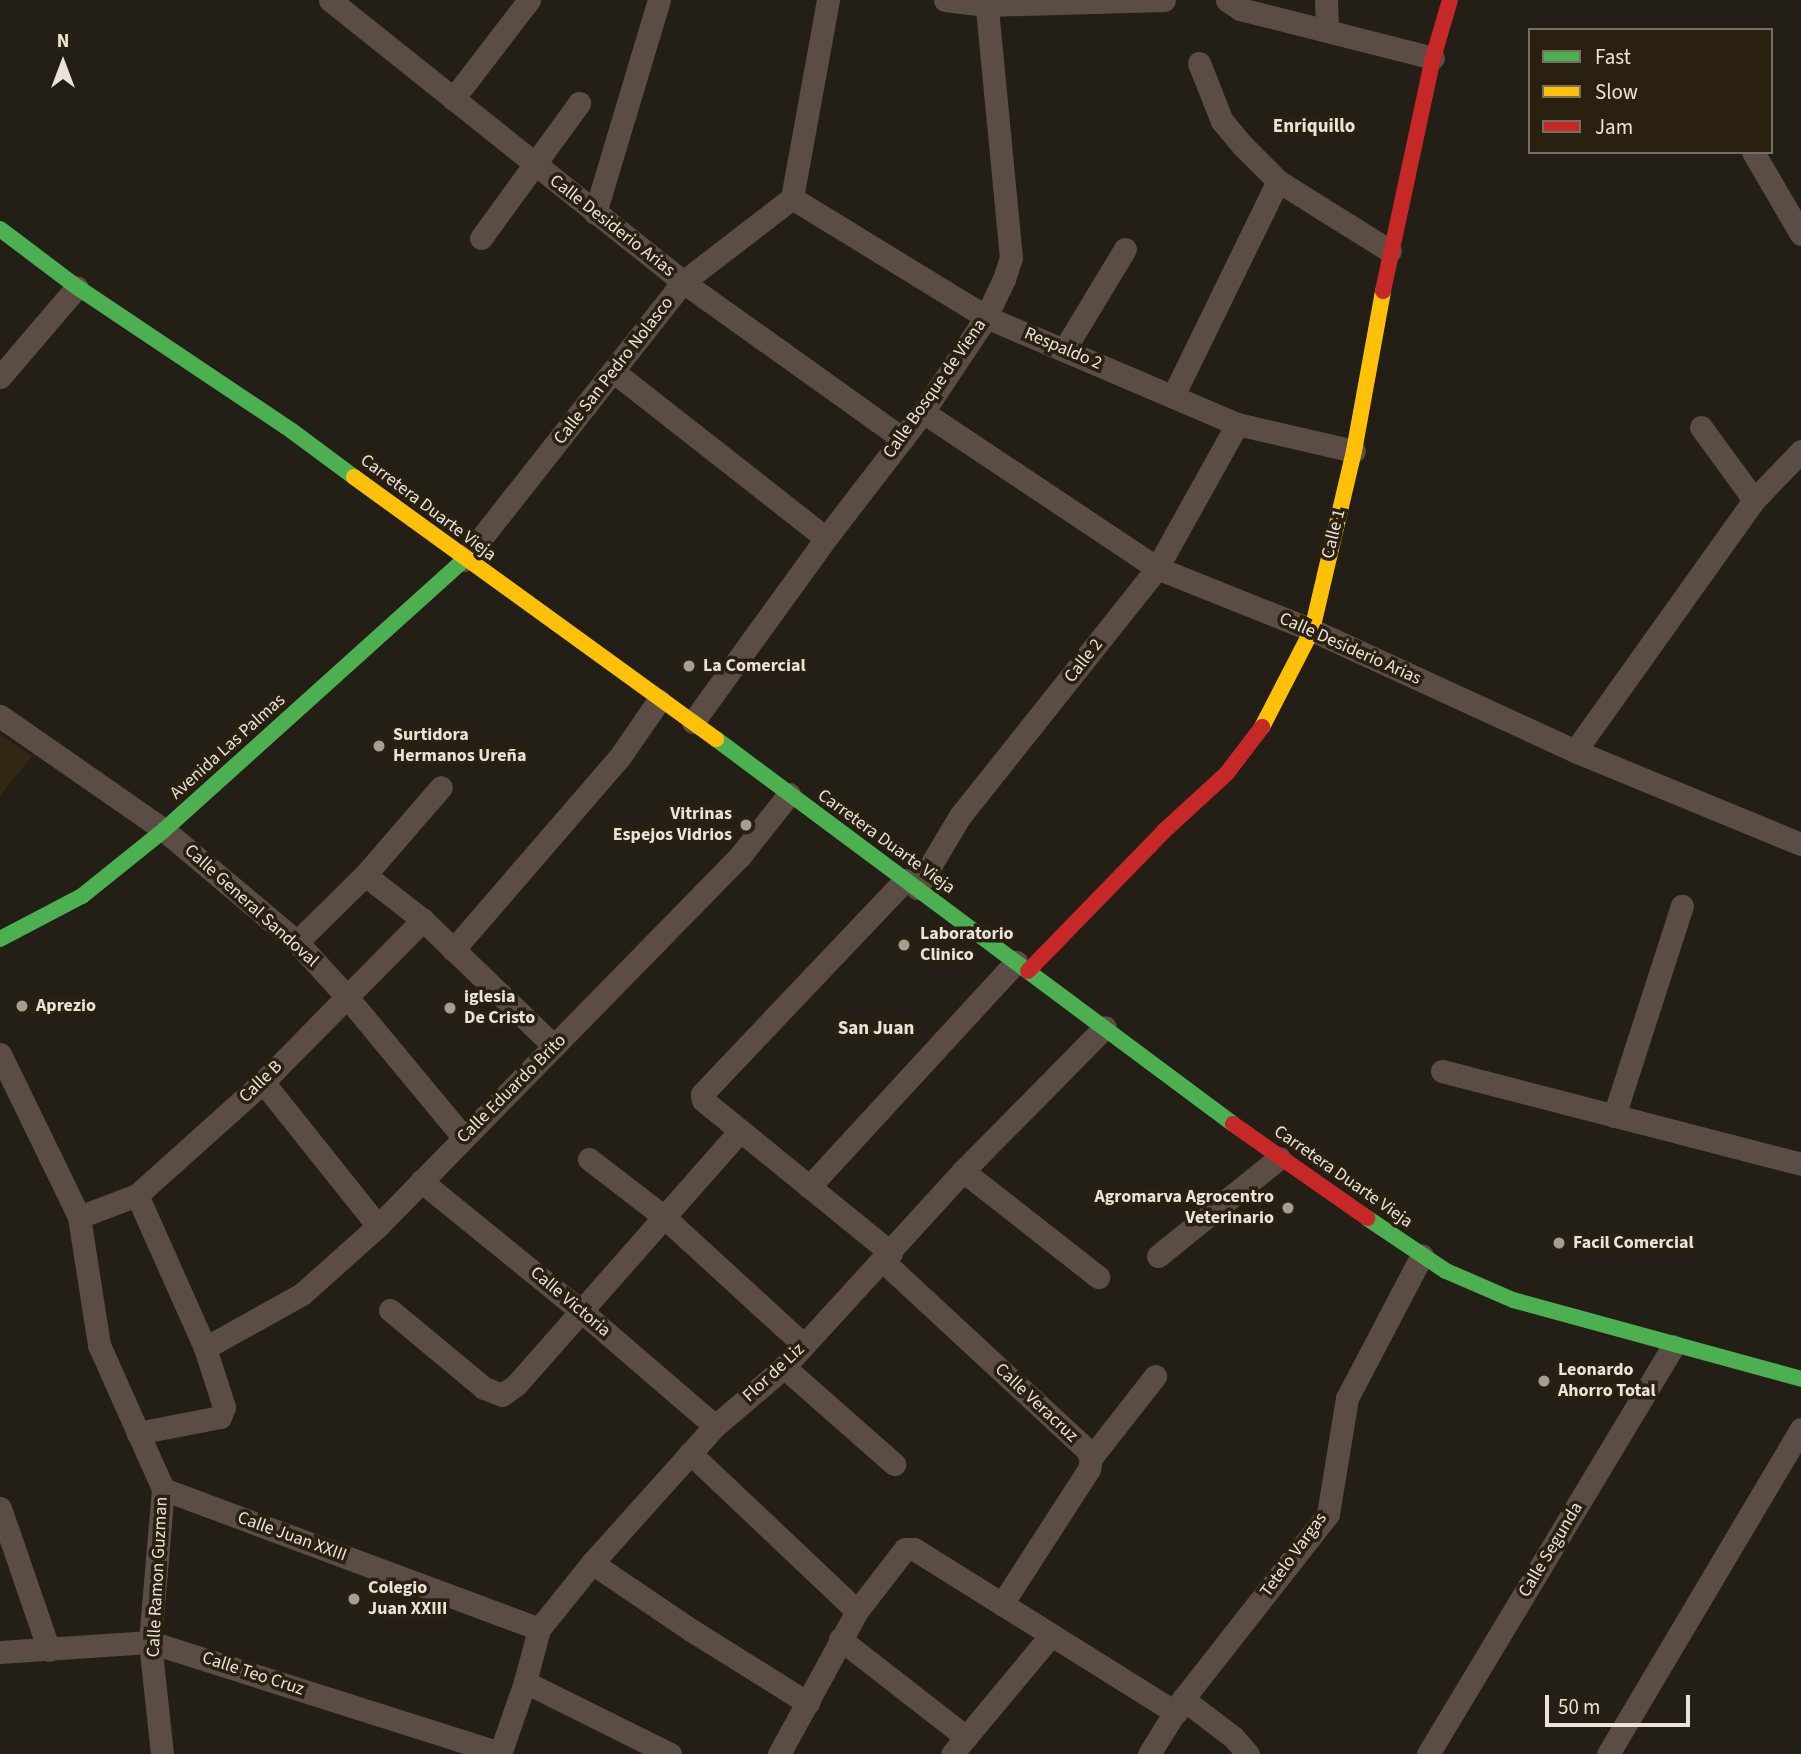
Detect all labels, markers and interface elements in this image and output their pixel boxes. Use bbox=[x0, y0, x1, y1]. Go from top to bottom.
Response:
north arrow bbox=[28, 28, 98, 98]
text: N bbox=[57, 28, 69, 55]
legend bbox=[1528, 28, 1773, 154]
text: Fast bbox=[1595, 42, 1631, 72]
text: Slow bbox=[1595, 77, 1638, 107]
text: Jam bbox=[1595, 112, 1633, 142]
district label: Enriquillo bbox=[1273, 116, 1355, 138]
street label: Calle Desiderio Arias bbox=[545, 170, 679, 282]
street label: Calle San Pedro Nolasco bbox=[550, 293, 678, 449]
street label: Calle Bosque de Viena bbox=[879, 315, 991, 463]
street label: Respaldo 2 bbox=[1021, 323, 1105, 375]
street label: Carretera Duarte Vieja bbox=[356, 450, 500, 566]
street label: Calle 1 bbox=[1317, 507, 1351, 561]
street label: Calle Desiderio Arias bbox=[1276, 608, 1424, 690]
street label: Calle 2 bbox=[1060, 635, 1108, 687]
place label: La Comercial bbox=[703, 655, 806, 677]
marker: La Comercial bbox=[681, 658, 697, 674]
street label: Avenida Las Palmas bbox=[166, 690, 290, 804]
place label: Surtidora Hermanos Ureña bbox=[393, 725, 526, 768]
marker: Surtidora Hermanos Ureña bbox=[371, 738, 387, 754]
street label: Carretera Duarte Vieja bbox=[813, 785, 959, 899]
place label: Vitrinas Espejos Vidrios bbox=[613, 804, 732, 846]
marker: Vitrinas Espejos Vidrios bbox=[738, 817, 754, 833]
street label: Calle General Sandoval bbox=[180, 840, 322, 972]
place label: Laboratorio Clinico bbox=[920, 924, 1014, 967]
marker: Laboratorio Clinico bbox=[894, 935, 914, 955]
place label: iglesia De Cristo bbox=[464, 987, 535, 1030]
place label: Aprezio bbox=[36, 995, 96, 1017]
marker: Aprezio bbox=[14, 998, 30, 1014]
marker: iglesia De Cristo bbox=[442, 1000, 458, 1016]
district label: San Juan bbox=[838, 1018, 914, 1040]
street label: Calle Eduardo Brito bbox=[453, 1030, 571, 1148]
street label: Calle B bbox=[235, 1056, 287, 1108]
street label: Carretera Duarte Vieja bbox=[1269, 1121, 1417, 1233]
place label: Agromarva Agrocentro Veterinario bbox=[1094, 1187, 1274, 1230]
marker: Agromarva Agrocentro Veterinario bbox=[1280, 1200, 1296, 1216]
place label: Facil Comercial bbox=[1573, 1232, 1694, 1254]
marker: Facil Comercial bbox=[1551, 1235, 1567, 1251]
street label: Calle Victoria bbox=[525, 1262, 615, 1342]
street label: Flor de Liz bbox=[739, 1339, 809, 1407]
street label: Calle Veracruz bbox=[990, 1359, 1082, 1447]
place label: Leonardo Ahorro Total bbox=[1558, 1360, 1656, 1402]
marker: Leonardo Ahorro Total bbox=[1536, 1373, 1552, 1389]
street label: Calle Ramon Guzman bbox=[143, 1496, 173, 1658]
street label: Calle Segunda bbox=[1514, 1498, 1588, 1602]
street label: Calle Juan XXIII bbox=[234, 1507, 350, 1567]
street label: Tetelo Vargas bbox=[1256, 1508, 1332, 1602]
place label: Colegio Juan XXIII bbox=[368, 1578, 447, 1620]
marker: Colegio Juan XXIII bbox=[346, 1591, 362, 1607]
street label: Calle Teo Cruz bbox=[199, 1647, 307, 1701]
scale bar bbox=[1549, 1680, 1694, 1724]
text: 50 m bbox=[1558, 1692, 1600, 1722]

